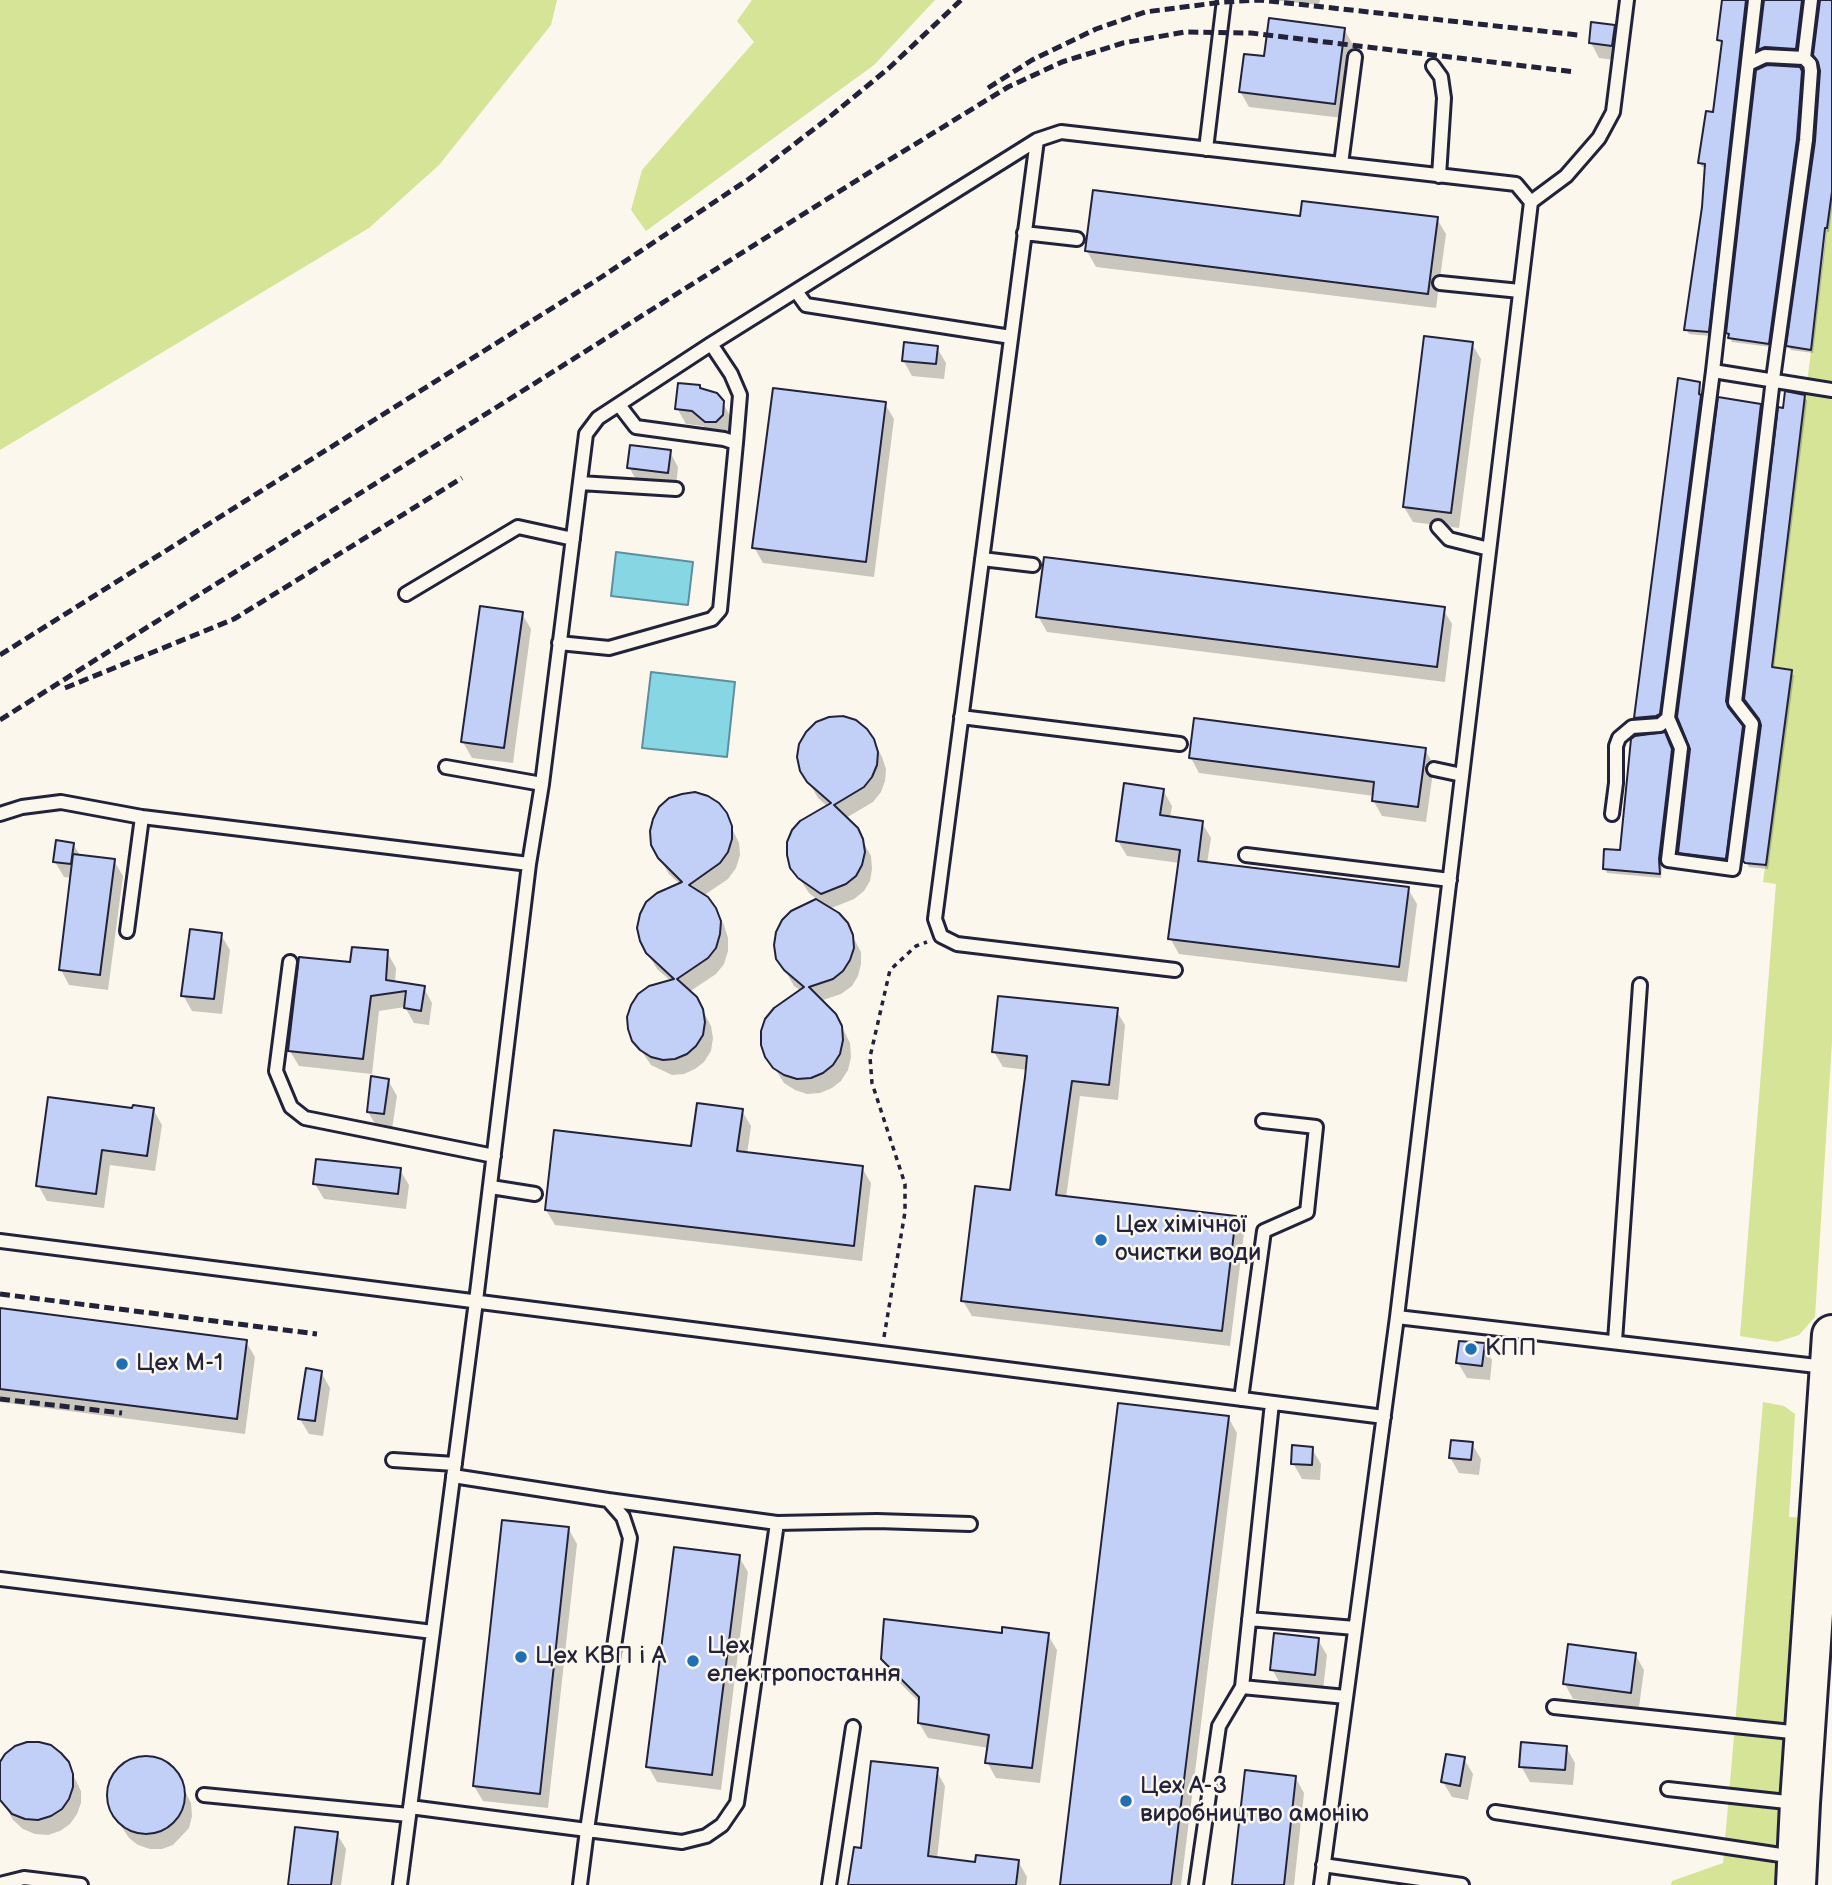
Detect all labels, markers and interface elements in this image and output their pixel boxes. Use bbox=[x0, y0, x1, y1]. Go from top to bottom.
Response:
place label: Цех хімічної очистки води bbox=[1115, 1212, 1261, 1268]
marker: Цех хімічної очистки води bbox=[1093, 1232, 1109, 1248]
place label: КПП bbox=[1485, 1335, 1536, 1363]
marker: КПП bbox=[1463, 1341, 1479, 1357]
place label: Цех М-1 bbox=[136, 1350, 223, 1378]
marker: Цех М-1 bbox=[114, 1356, 130, 1372]
place label: Цех електропостання bbox=[707, 1633, 901, 1689]
place label: Цех КВП і А bbox=[535, 1643, 666, 1671]
marker: Цех КВП і А bbox=[513, 1649, 529, 1665]
marker: Цех електропостання bbox=[685, 1653, 701, 1669]
place label: Цех А-3 виробництво амонію bbox=[1140, 1773, 1369, 1829]
marker: Цех А-3 виробництво амонію bbox=[1118, 1793, 1134, 1809]

